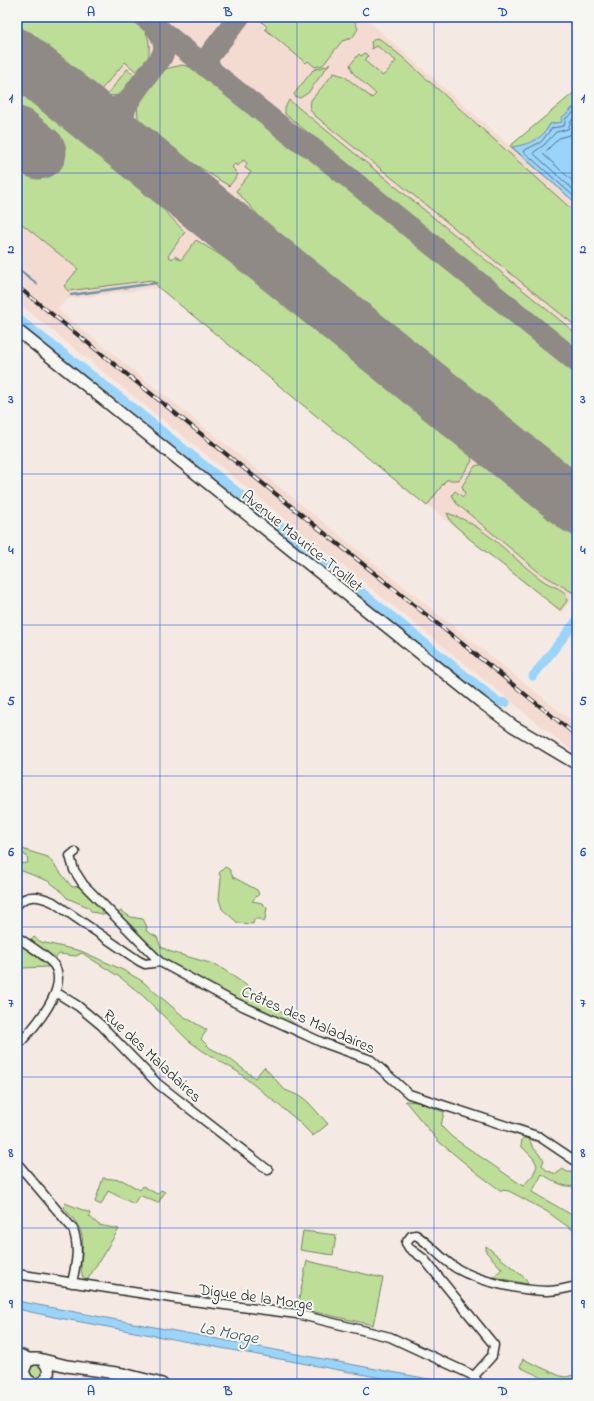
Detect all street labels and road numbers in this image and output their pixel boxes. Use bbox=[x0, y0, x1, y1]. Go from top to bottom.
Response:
street label: Avenue Maurice-Troillet bbox=[236, 485, 368, 599]
street label: Crêtes des Maladaires bbox=[237, 981, 379, 1061]
street label: Rue des Maladaires bbox=[97, 1004, 207, 1109]
street label: Digue de la Morge bbox=[196, 1278, 315, 1318]

